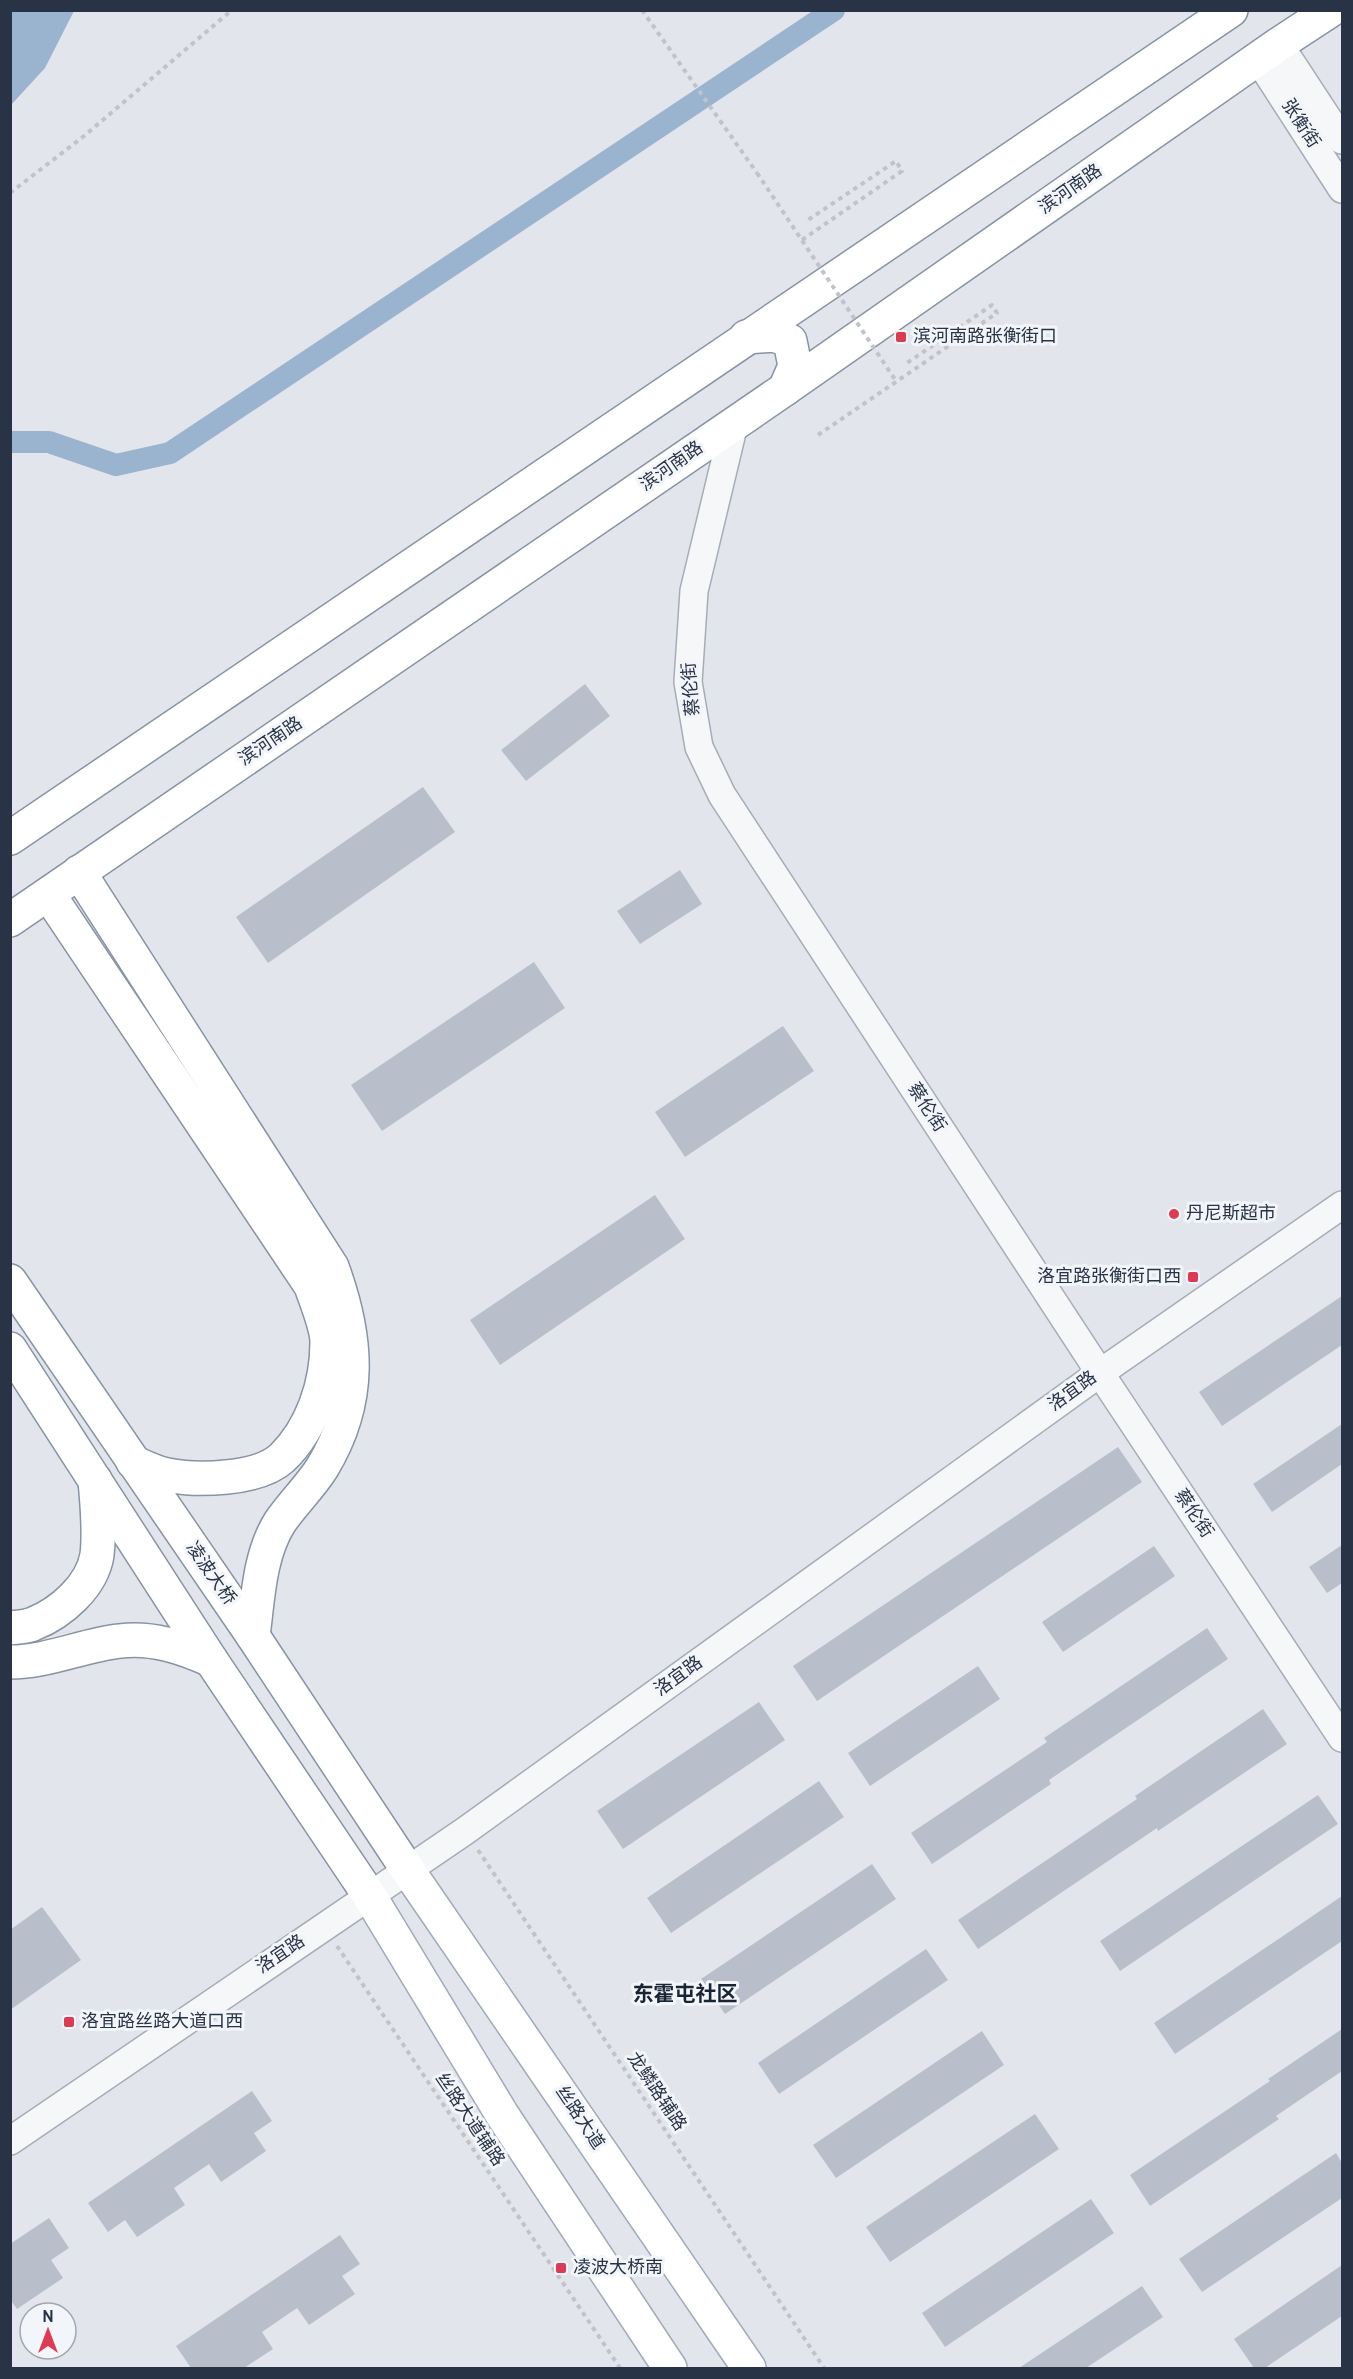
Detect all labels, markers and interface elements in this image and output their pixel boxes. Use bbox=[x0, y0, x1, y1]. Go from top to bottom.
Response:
street label: 张衡街 bbox=[1276, 95, 1324, 153]
street label: 滨河南路 bbox=[1035, 160, 1107, 220]
place label: 滨河南路张衡街口 bbox=[913, 326, 1057, 349]
marker: 滨河南路张衡街口 bbox=[894, 330, 908, 344]
street label: 滨河南路 bbox=[636, 437, 708, 497]
street label: 蔡伦街 bbox=[678, 661, 706, 717]
street label: 滨河南路 bbox=[235, 712, 307, 772]
street label: 蔡伦街 bbox=[902, 1079, 950, 1137]
place label: 丹尼斯超市 bbox=[1186, 1203, 1276, 1226]
marker: 丹尼斯超市 bbox=[1167, 1207, 1181, 1221]
place label: 洛宜路张衡街口西 bbox=[1037, 1266, 1181, 1289]
marker: 洛宜路张衡街口西 bbox=[1186, 1270, 1200, 1284]
street label: 洛宜路 bbox=[1044, 1367, 1102, 1417]
street label: 蔡伦街 bbox=[1168, 1485, 1218, 1543]
street label: 凌波大桥 bbox=[180, 1538, 240, 1610]
street label: 洛宜路 bbox=[650, 1652, 708, 1702]
street label: 洛宜路 bbox=[252, 1930, 310, 1980]
district label: 东霍屯社区 bbox=[633, 1982, 738, 2009]
place label: 洛宜路丝路大道口西 bbox=[81, 2011, 243, 2034]
marker: 洛宜路丝路大道口西 bbox=[62, 2015, 76, 2029]
street label: 龙鳞路辅路 bbox=[621, 2048, 691, 2136]
street label: 丝路大道辅路 bbox=[429, 2069, 509, 2171]
street label: 丝路大道 bbox=[549, 2082, 609, 2154]
place label: 凌波大桥南 bbox=[573, 2257, 663, 2280]
marker: 凌波大桥南 bbox=[554, 2261, 568, 2275]
north arrow bbox=[18, 2301, 78, 2361]
text: N bbox=[42, 2308, 54, 2328]

